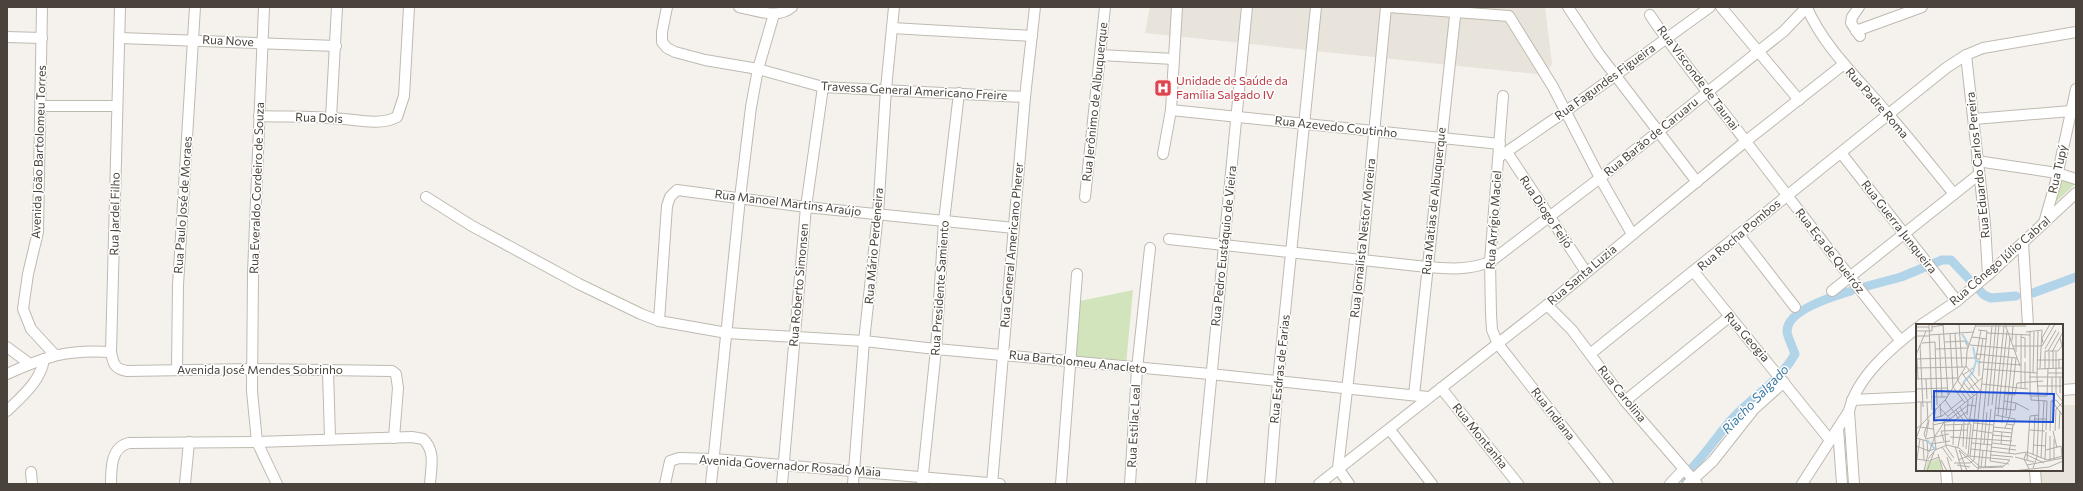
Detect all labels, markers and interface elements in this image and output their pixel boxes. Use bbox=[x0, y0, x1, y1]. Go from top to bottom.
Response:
street label: Rua Jerônimo de Albuquerque bbox=[1079, 22, 1110, 182]
street label: Rua Visconde de Taunai bbox=[1655, 22, 1743, 132]
street label: Rua Nove bbox=[202, 32, 254, 48]
street label: Rua Fagundes Figueira bbox=[1551, 40, 1657, 122]
street label: Rua Padre Roma bbox=[1843, 64, 1912, 140]
street label: Avenida João Bartolomeu Torres bbox=[28, 65, 49, 239]
place label: Unidade de Saúde da Família Salgado IV bbox=[1176, 73, 1288, 101]
street label: Travessa General Americano Freire bbox=[820, 78, 1008, 102]
hospital icon: Unidade de Saúde da Família Salgado IV bbox=[1153, 78, 1173, 98]
street label: Rua Eduardo Carlos Pereira bbox=[1962, 91, 1992, 239]
street label: Rua Barão de Caruaru bbox=[1601, 94, 1700, 178]
street label: Rua Everaldo Cordeiro de Souza bbox=[246, 102, 266, 274]
street label: Rua Dois bbox=[295, 109, 343, 125]
street label: Rua Azevedo Coutinho bbox=[1274, 113, 1398, 139]
street label: Rua Matias de Albuquerque bbox=[1418, 126, 1448, 275]
street label: Rua Paulo José de Moraes bbox=[170, 136, 195, 274]
street label: Rua Tupý bbox=[2045, 143, 2069, 195]
street label: Rua Jornalista Nestor Moreira bbox=[1347, 157, 1378, 318]
street label: Rua General Americano Pherer bbox=[997, 161, 1025, 328]
street label: Rua Pedro Eustáquio de Vieira bbox=[1208, 165, 1238, 327]
street label: Rua Arrígio Maciel bbox=[1483, 170, 1503, 270]
street label: Rua Jardel Filho bbox=[106, 172, 123, 256]
street label: Rua Diogo Feijó bbox=[1517, 173, 1576, 250]
street label: Rua Guerra Junqueira bbox=[1858, 177, 1940, 276]
street label: Rua Manoel Martins Araújo bbox=[714, 186, 862, 218]
street label: Rua Mário Perdeneira bbox=[861, 187, 885, 305]
street label: Rua Rocha Pombos bbox=[1694, 195, 1783, 273]
street label: Rua Eça de Queiróz bbox=[1793, 205, 1868, 296]
street label: Rua Cônego Júlio Cabral bbox=[1946, 213, 2053, 309]
street label: Rua Presidente Samiento bbox=[927, 220, 951, 356]
street label: Rua Roberto Simonsen bbox=[786, 223, 810, 347]
street label: Rua Santa Luzia bbox=[1544, 241, 1619, 307]
street label: Rua Geogia bbox=[1722, 309, 1773, 364]
street label: Rua Esdras de Farias bbox=[1266, 314, 1292, 424]
inset map bbox=[1916, 324, 2063, 471]
street label: Rua Bartolomeu Anacleto bbox=[1008, 347, 1148, 375]
water label: Riacho Salgado bbox=[1718, 361, 1792, 437]
street label: Avenida José Mendes Sobrinho bbox=[177, 362, 343, 377]
street label: Rua Carolina bbox=[1596, 362, 1650, 425]
street label: Rua Estilac Leal bbox=[1124, 384, 1142, 468]
street label: Rua Indiana bbox=[1529, 384, 1579, 442]
street label: Rua Montanha bbox=[1450, 400, 1511, 471]
street label: Avenida Governador Rosado Maia bbox=[699, 452, 882, 478]

